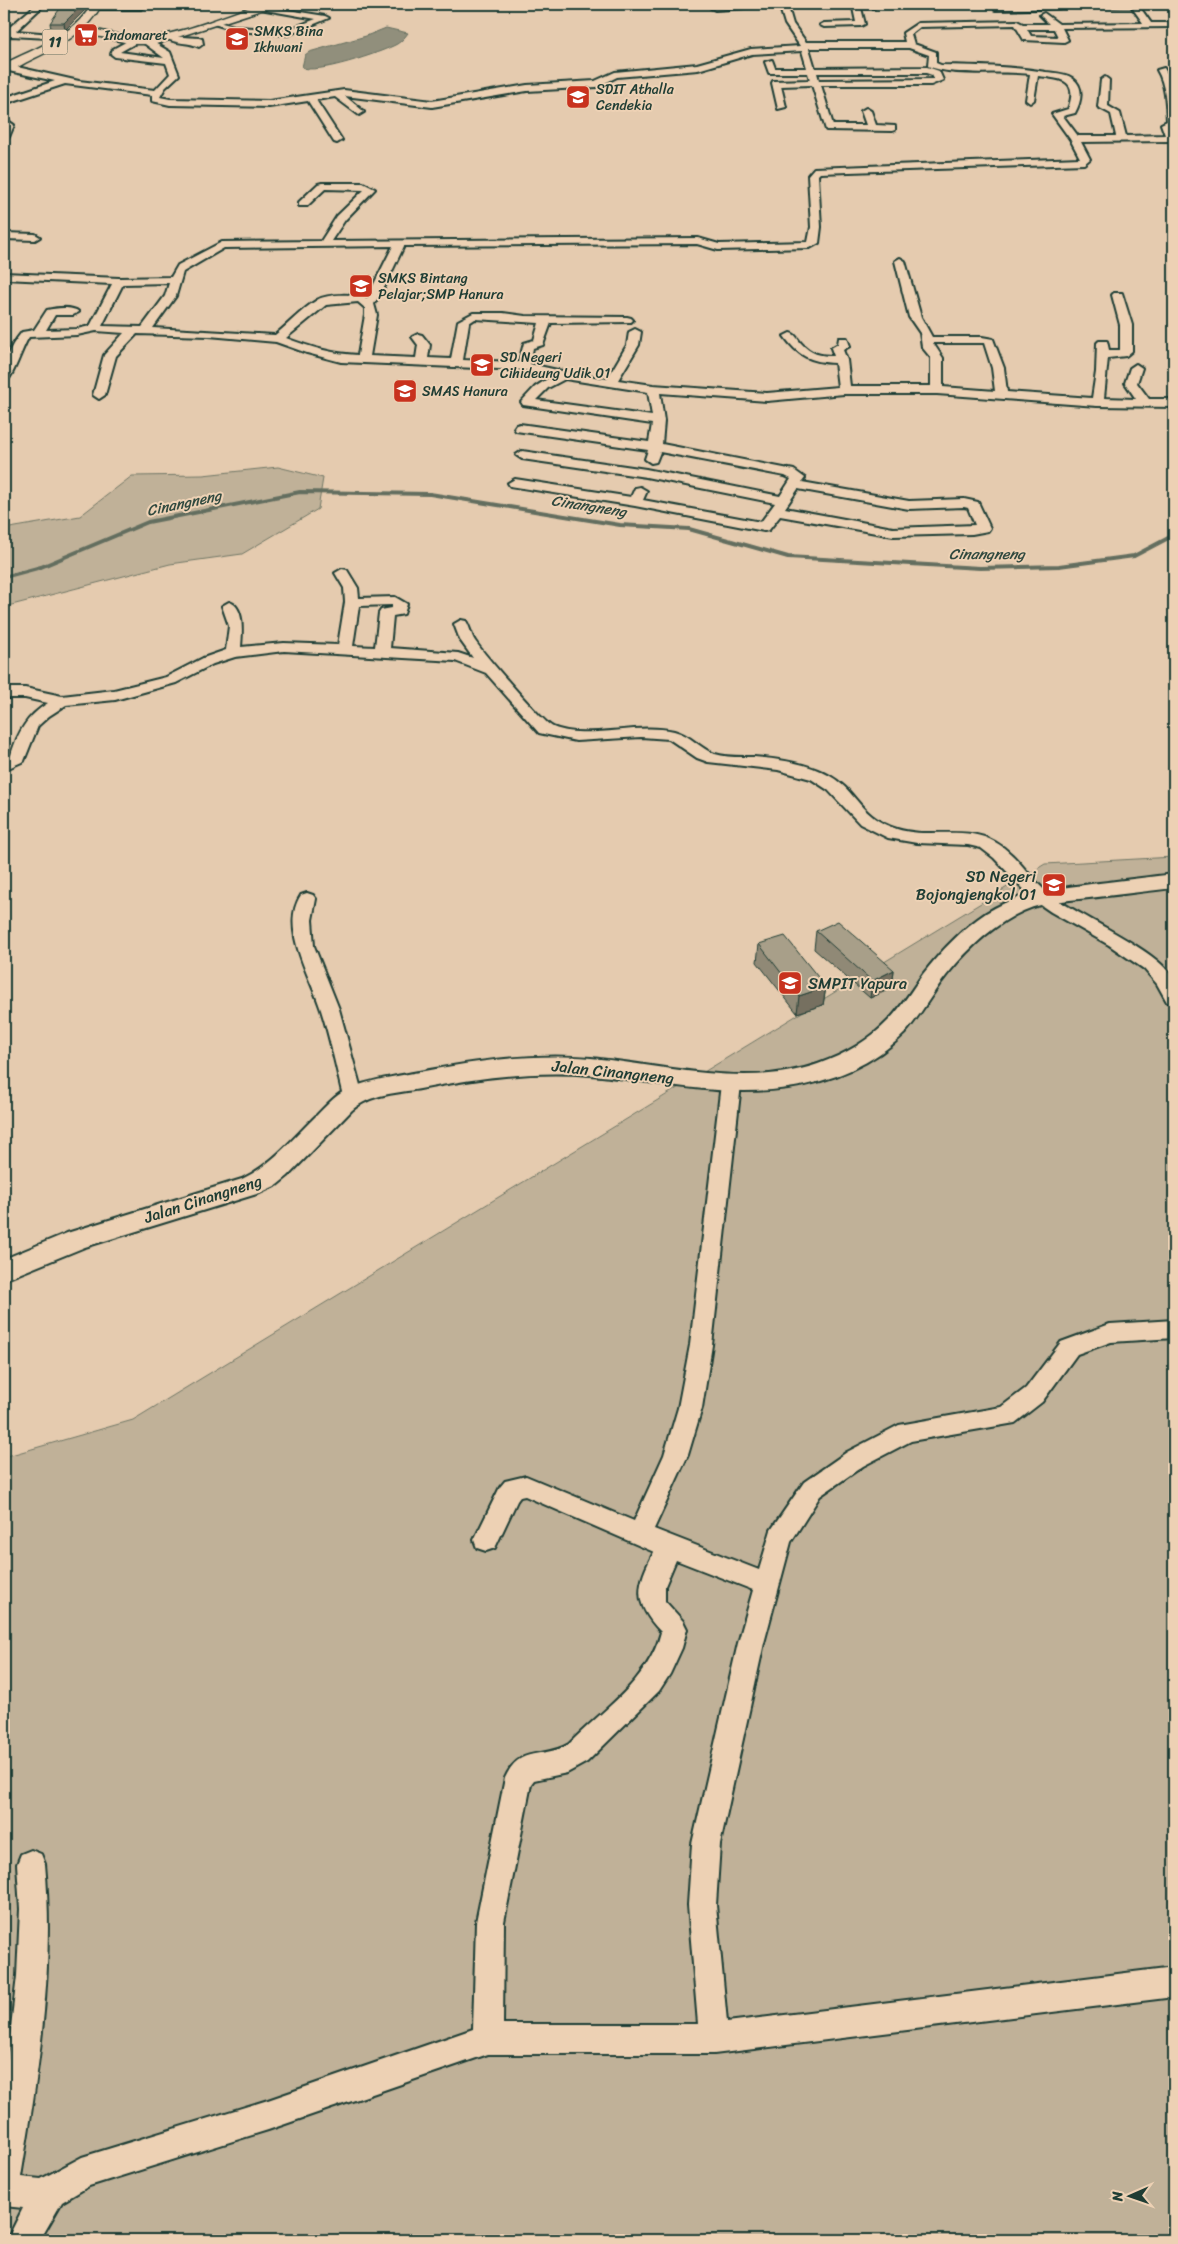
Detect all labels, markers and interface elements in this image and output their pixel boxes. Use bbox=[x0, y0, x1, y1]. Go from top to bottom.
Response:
place label: SMKS Bina Ikhwani bbox=[253, 19, 324, 60]
supermarket icon: Indomaret bbox=[73, 22, 99, 48]
place label: Indomaret bbox=[103, 23, 168, 48]
school or university icon: SMKS Bina Ikhwani bbox=[224, 26, 250, 52]
road number: 11 bbox=[42, 30, 68, 54]
place label: SDIT Athalla Cendekia bbox=[596, 77, 675, 118]
school or university icon: SDIT Athalla Cendekia bbox=[565, 84, 591, 110]
place label: SMKS Bintang Pelajar;SMP Hanura bbox=[378, 266, 503, 307]
school or university icon: SMKS Bintang Pelajar;SMP Hanura bbox=[348, 273, 374, 299]
place label: SD Negeri Cihideung Udik 01 bbox=[500, 345, 610, 386]
school or university icon: SD Negeri Cihideung Udik 01 bbox=[469, 352, 495, 378]
school or university icon: SMAS Hanura bbox=[392, 378, 418, 404]
place label: SMAS Hanura bbox=[422, 379, 508, 404]
water label: Cinangneng bbox=[144, 482, 225, 524]
water label: Cinangneng bbox=[550, 487, 630, 525]
water label: Cinangneng bbox=[949, 541, 1026, 567]
place label: SD Negeri Bojongjengkol 01 bbox=[916, 862, 1037, 909]
school or university icon: SD Negeri Bojongjengkol 01 bbox=[1041, 872, 1067, 898]
place label: SMPIT Yapura bbox=[808, 969, 907, 998]
school or university icon: SMPIT Yapura bbox=[777, 970, 803, 996]
street label: Jalan Cinangneng bbox=[550, 1051, 675, 1093]
street label: Jalan Cinangneng bbox=[139, 1166, 266, 1232]
north arrow bbox=[1106, 2172, 1156, 2222]
text: N bbox=[1105, 2191, 1130, 2203]

